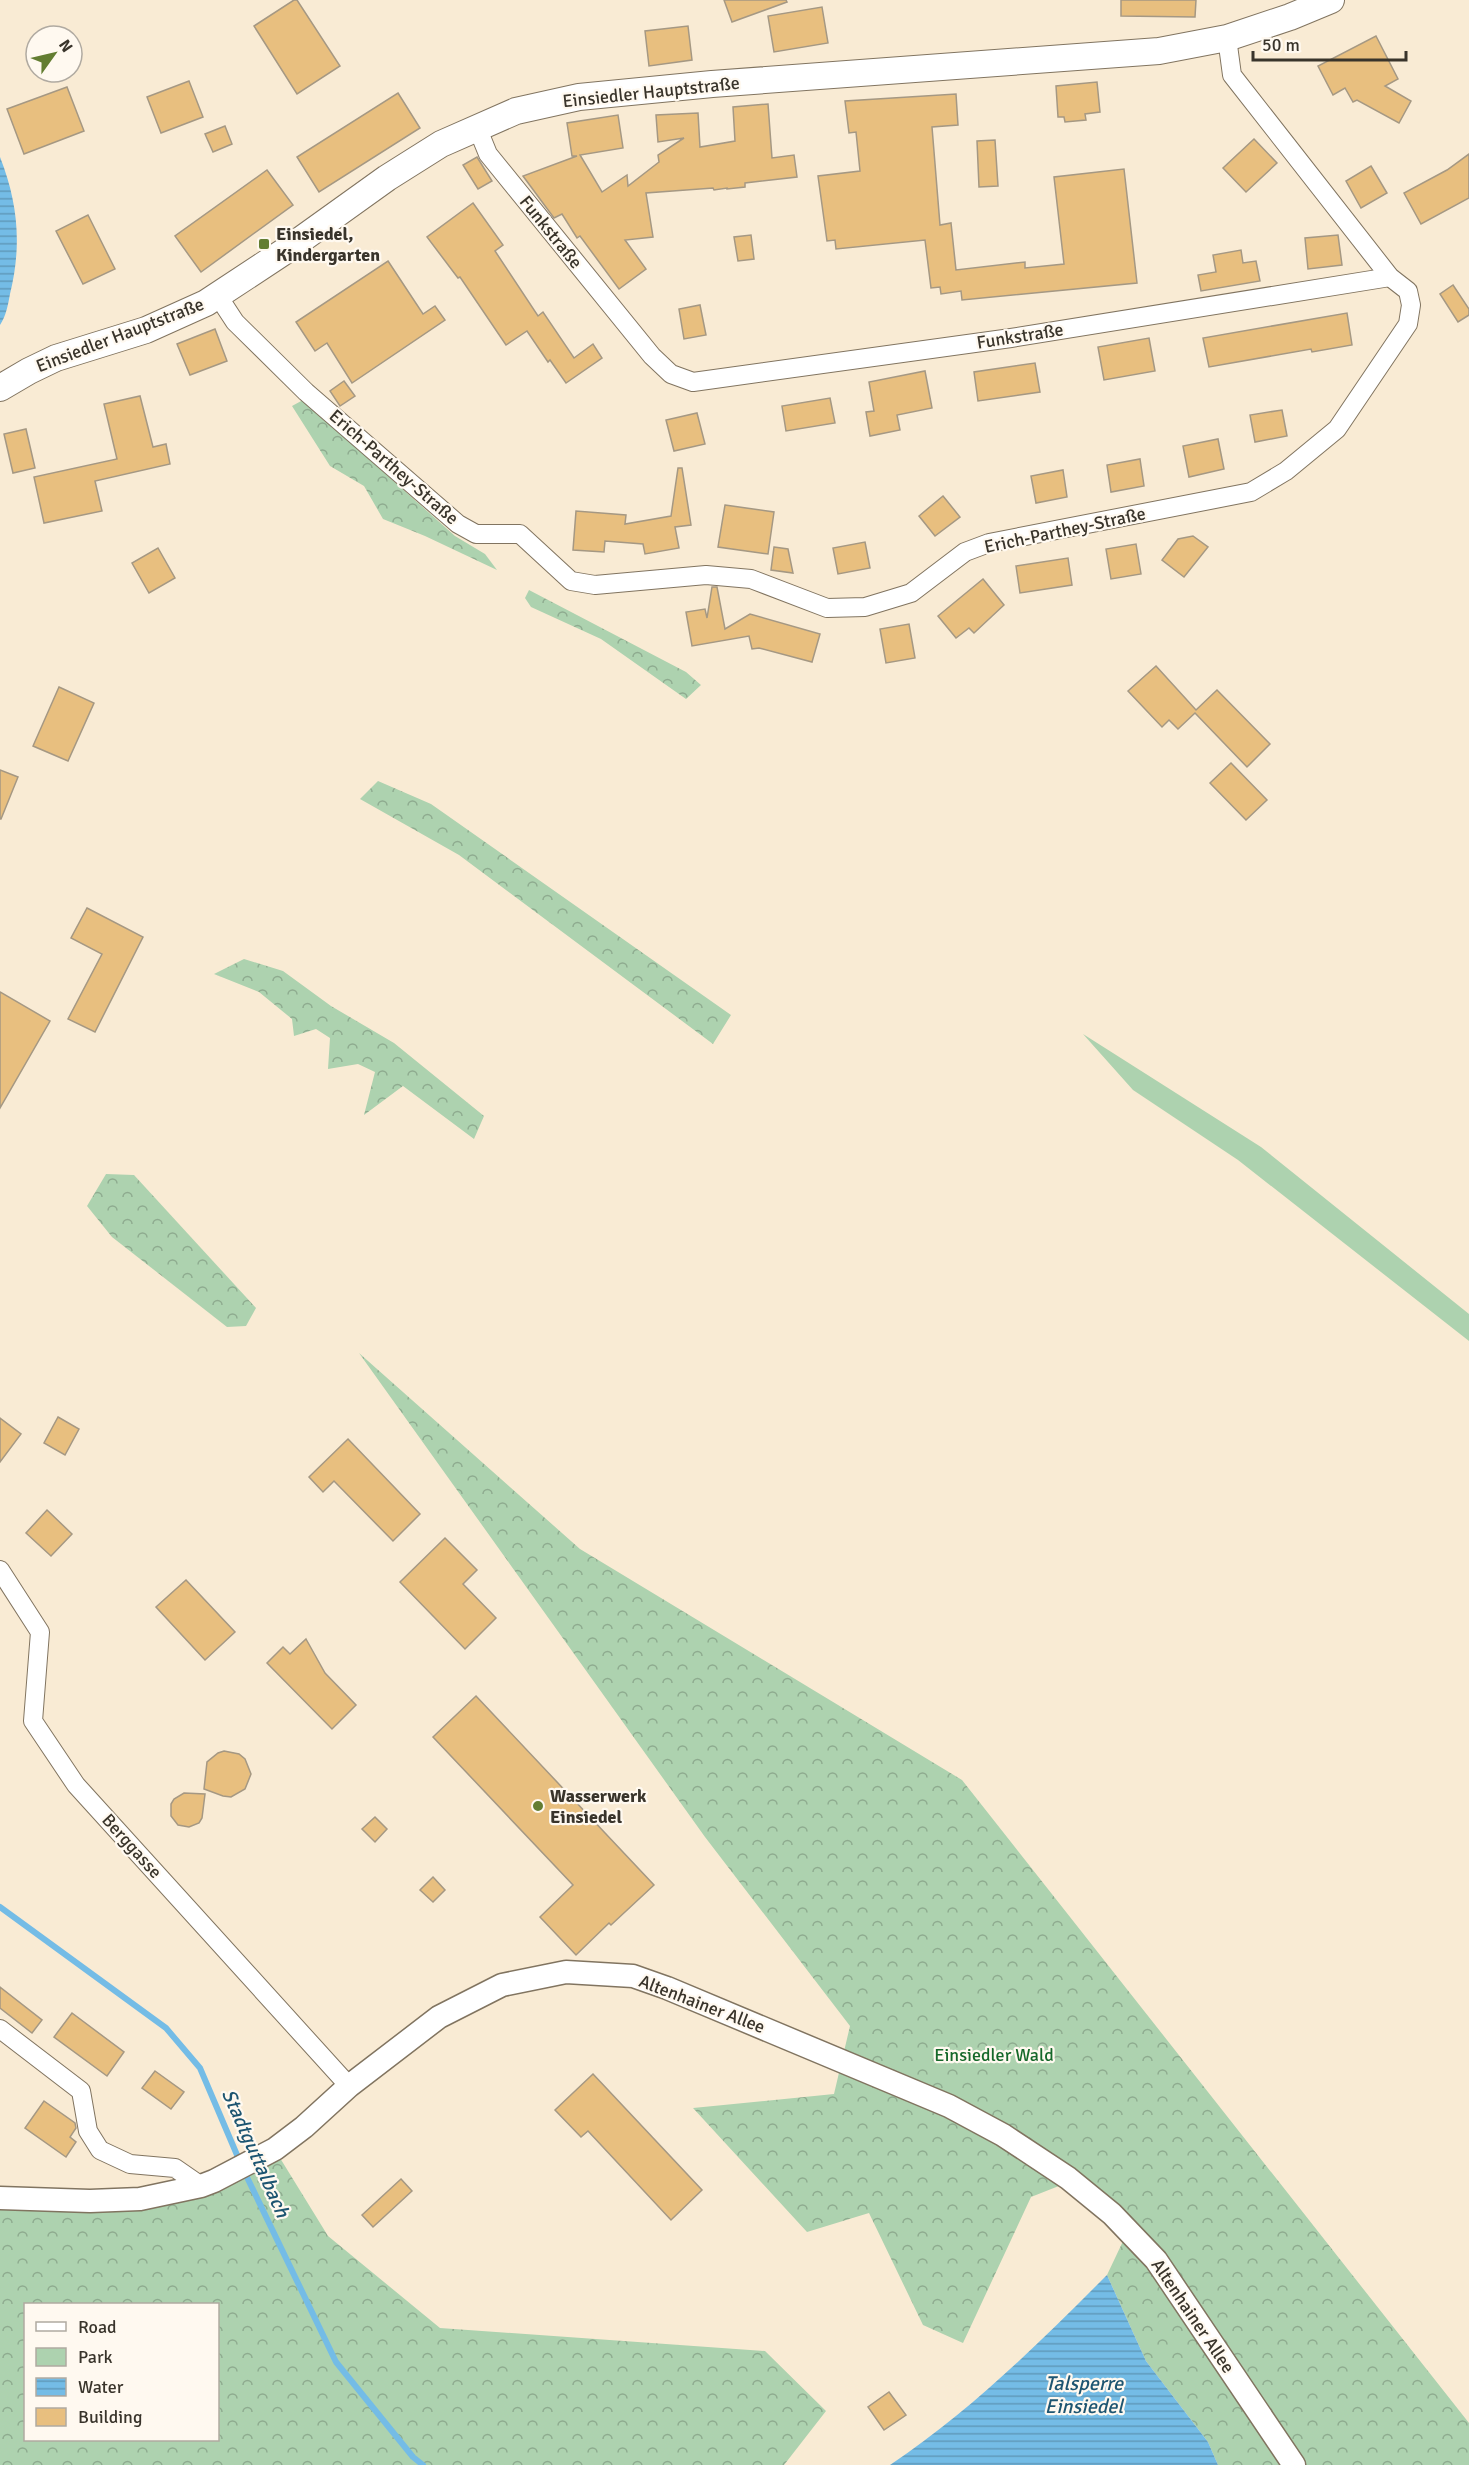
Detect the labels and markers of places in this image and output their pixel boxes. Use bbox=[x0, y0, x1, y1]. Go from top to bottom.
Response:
place label: Einsiedel, Kindergarten bbox=[276, 223, 380, 266]
marker: Einsiedel, Kindergarten bbox=[257, 237, 271, 251]
place label: Wasserwerk Einsiedel bbox=[550, 1785, 647, 1828]
marker: Wasserwerk Einsiedel bbox=[531, 1799, 545, 1813]

